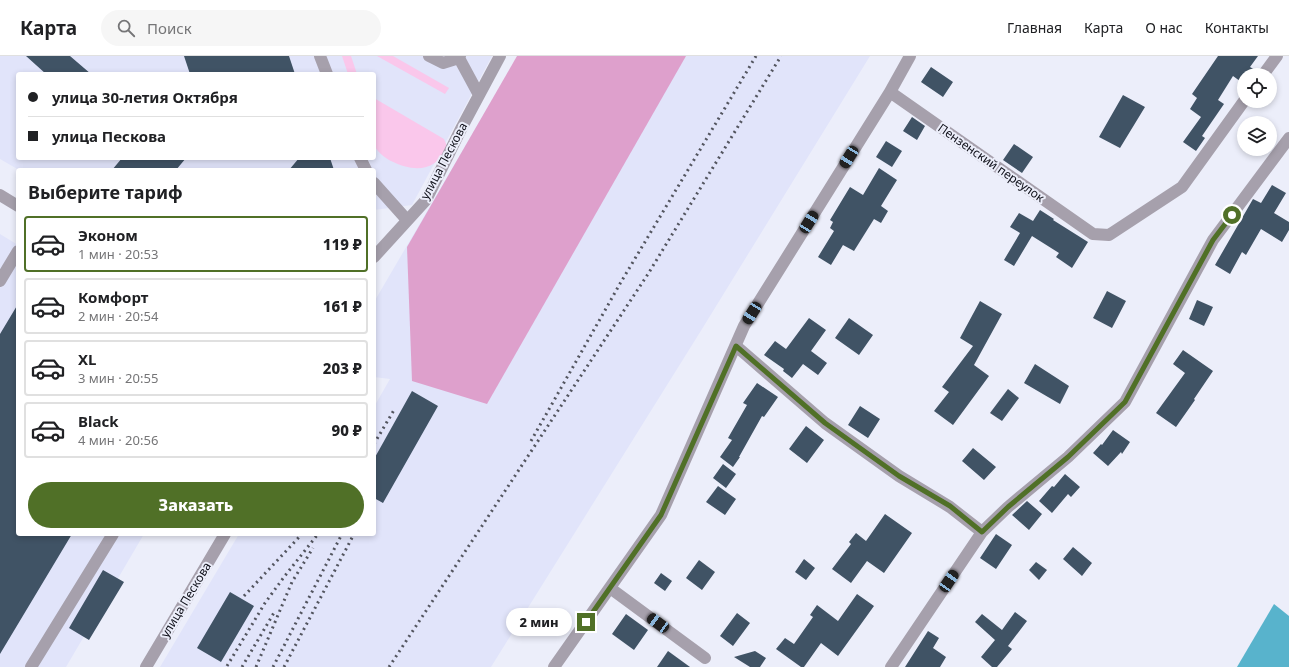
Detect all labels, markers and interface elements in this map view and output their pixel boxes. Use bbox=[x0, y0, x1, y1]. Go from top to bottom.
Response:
search box bbox=[101, 10, 381, 46]
text: Карта bbox=[20, 15, 77, 41]
icon: search bbox=[115, 17, 137, 39]
text: Поиск bbox=[147, 18, 192, 38]
text: Главная bbox=[1007, 18, 1062, 37]
text: Карта bbox=[1084, 18, 1123, 37]
text: О нас bbox=[1145, 18, 1183, 37]
text: Контакты bbox=[1205, 18, 1269, 37]
map controls bbox=[1237, 68, 1277, 156]
button: locate bbox=[1237, 68, 1277, 108]
text: улица 30-летия Октября bbox=[52, 87, 238, 107]
button: layers bbox=[1237, 116, 1277, 156]
street label: улица Пескова bbox=[416, 119, 471, 202]
street label: Пензенский переулок bbox=[935, 119, 1048, 206]
text: улица Пескова bbox=[52, 126, 166, 146]
car bbox=[838, 144, 860, 170]
text: Выберите тариф bbox=[28, 180, 183, 204]
route start bbox=[1223, 206, 1241, 224]
car bbox=[798, 209, 820, 235]
text: Эконом bbox=[78, 225, 138, 245]
icon: car bbox=[30, 226, 66, 262]
text: 119 ₽ bbox=[323, 234, 362, 254]
text: 1 мин · 20:53 bbox=[78, 245, 158, 263]
text: Комфорт bbox=[78, 287, 148, 307]
icon: car bbox=[30, 288, 66, 324]
text: 161 ₽ bbox=[323, 296, 362, 316]
car bbox=[741, 300, 763, 326]
text: 2 мин · 20:54 bbox=[78, 307, 158, 325]
text: XL bbox=[78, 349, 96, 369]
icon: car bbox=[30, 350, 66, 386]
text: 203 ₽ bbox=[323, 358, 362, 378]
text: 3 мин · 20:55 bbox=[78, 369, 158, 387]
text: Black bbox=[78, 411, 118, 431]
icon: car bbox=[30, 412, 66, 448]
text: 90 ₽ bbox=[332, 420, 362, 440]
text: 4 мин · 20:56 bbox=[78, 431, 158, 449]
button: Заказать bbox=[28, 482, 364, 528]
street label: улица Пескова bbox=[156, 559, 215, 641]
car bbox=[937, 568, 961, 594]
callout: 2 мин bbox=[506, 608, 572, 636]
car bbox=[645, 611, 671, 635]
text: 2 мин bbox=[519, 613, 559, 631]
route end bbox=[577, 613, 595, 631]

